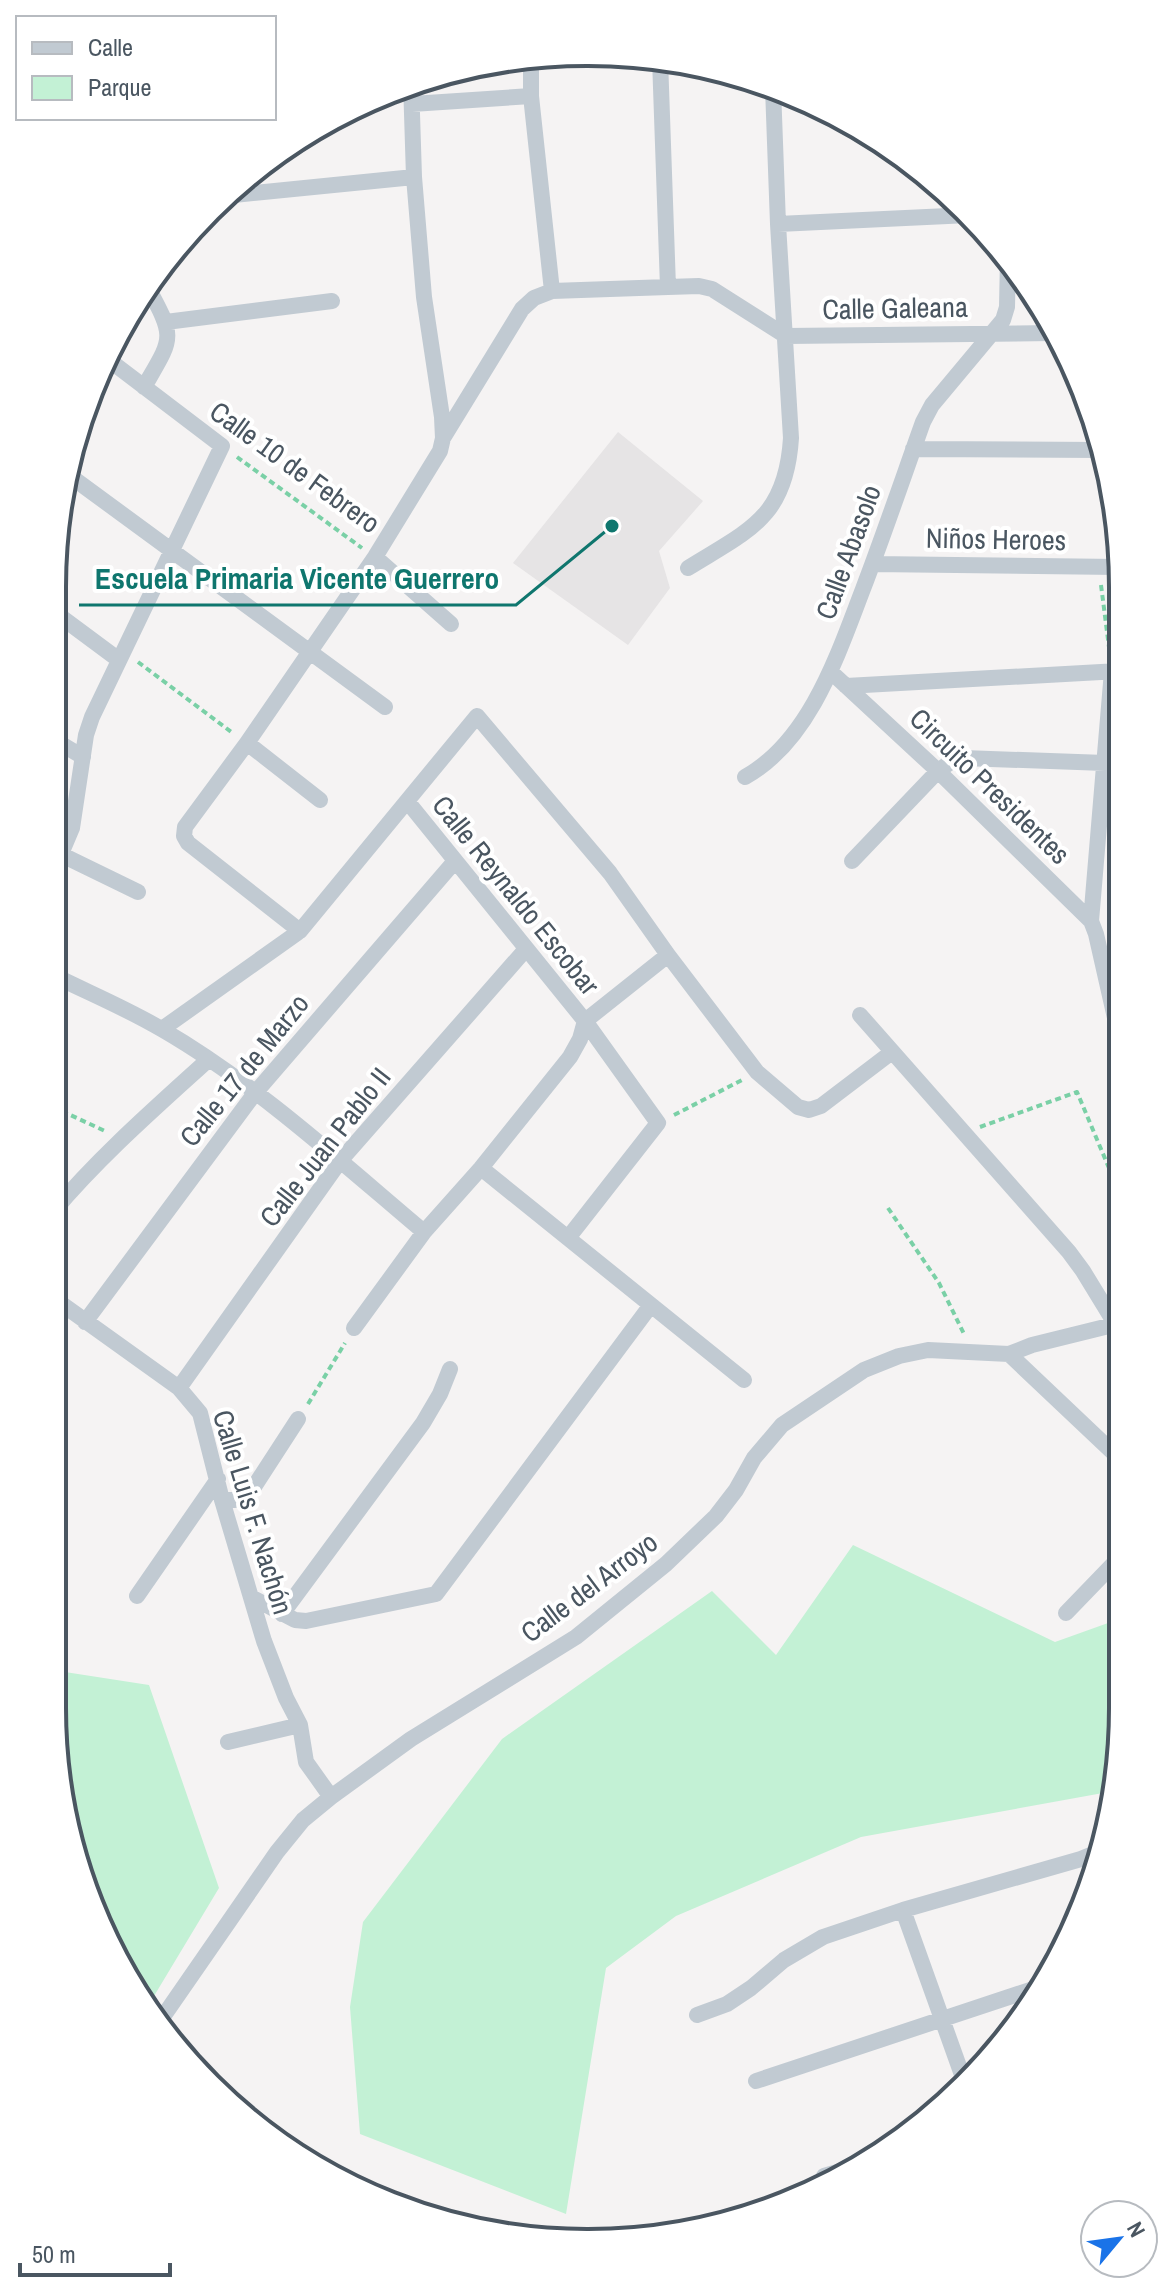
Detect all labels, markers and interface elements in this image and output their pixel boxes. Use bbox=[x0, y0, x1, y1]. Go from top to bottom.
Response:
legend bbox=[16, 16, 276, 120]
text: Calle bbox=[88, 31, 133, 63]
text: Parque bbox=[88, 71, 151, 103]
street label: Calle Galeana bbox=[822, 288, 968, 328]
street label: Calle 10 de Febrero bbox=[202, 392, 388, 542]
street label: Calle Abasolo bbox=[806, 480, 890, 624]
street label: Niños Heroes bbox=[925, 519, 1067, 559]
callout: Escuela Primaria Vicente Guerrero bbox=[79, 551, 516, 605]
text: Escuela Primaria Vicente Guerrero bbox=[95, 558, 499, 598]
street label: Circuito Presidentes bbox=[902, 700, 1078, 872]
street label: Calle Reynaldo Escobar bbox=[424, 787, 608, 1003]
street label: Calle 17 de Marzo bbox=[171, 986, 317, 1154]
street label: Calle Juan Pablo II bbox=[251, 1059, 399, 1235]
street label: Calle Luis F. Nachón bbox=[204, 1405, 302, 1619]
street label: Calle del Arroyo bbox=[513, 1523, 665, 1651]
north arrow bbox=[1079, 2199, 1159, 2279]
text: N bbox=[1120, 2216, 1153, 2242]
scale bar bbox=[20, 2227, 170, 2277]
text: 50 m bbox=[32, 2238, 76, 2270]

